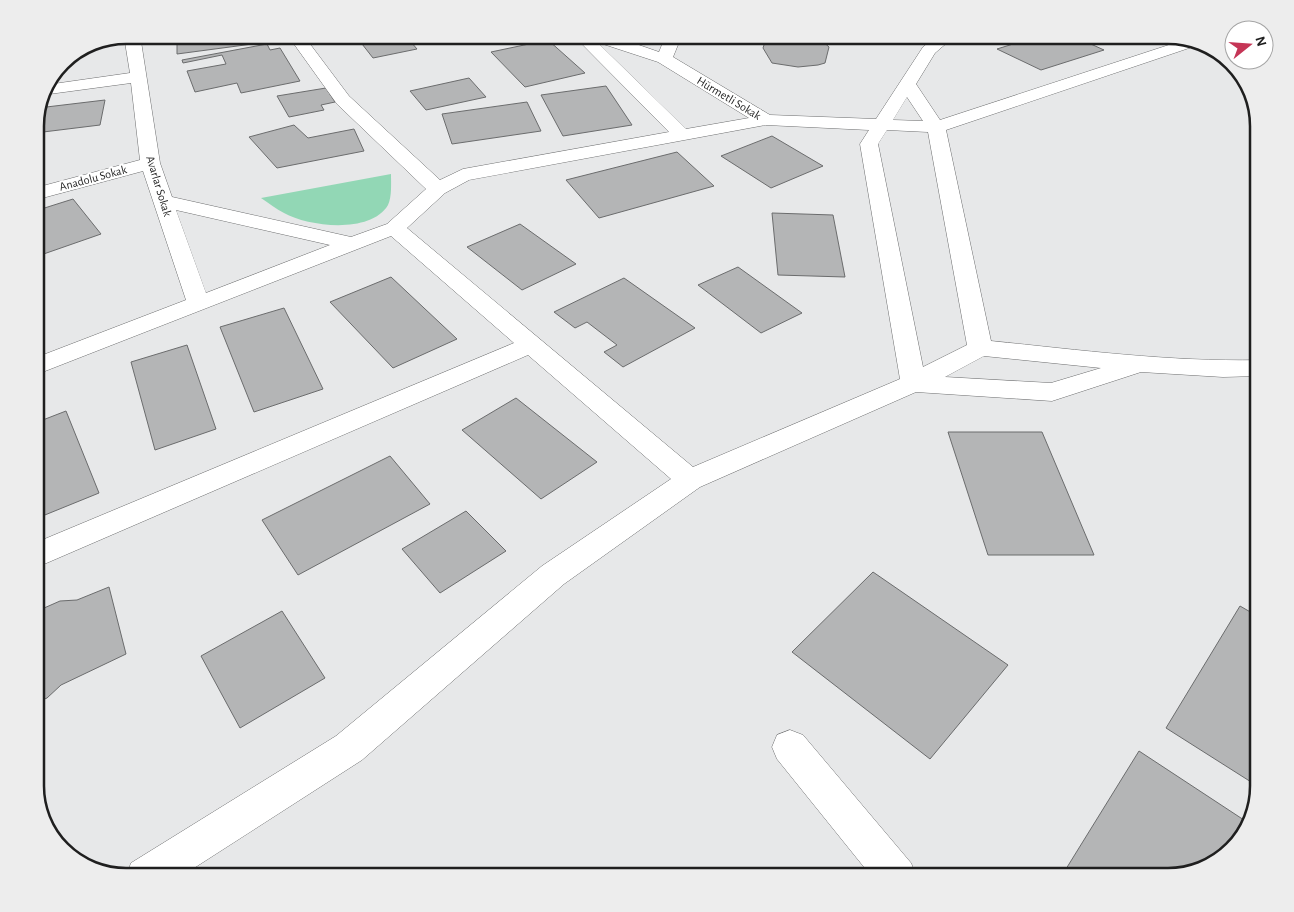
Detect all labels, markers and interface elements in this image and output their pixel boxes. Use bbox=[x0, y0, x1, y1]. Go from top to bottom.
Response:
north arrow bbox=[1224, 20, 1274, 70]
text: N bbox=[1252, 35, 1269, 48]
street label: Hürmetli Sokak bbox=[695, 74, 764, 122]
street label: Avarlar Sokak bbox=[144, 154, 174, 218]
street label: Anadolu Sokak bbox=[58, 163, 129, 193]

